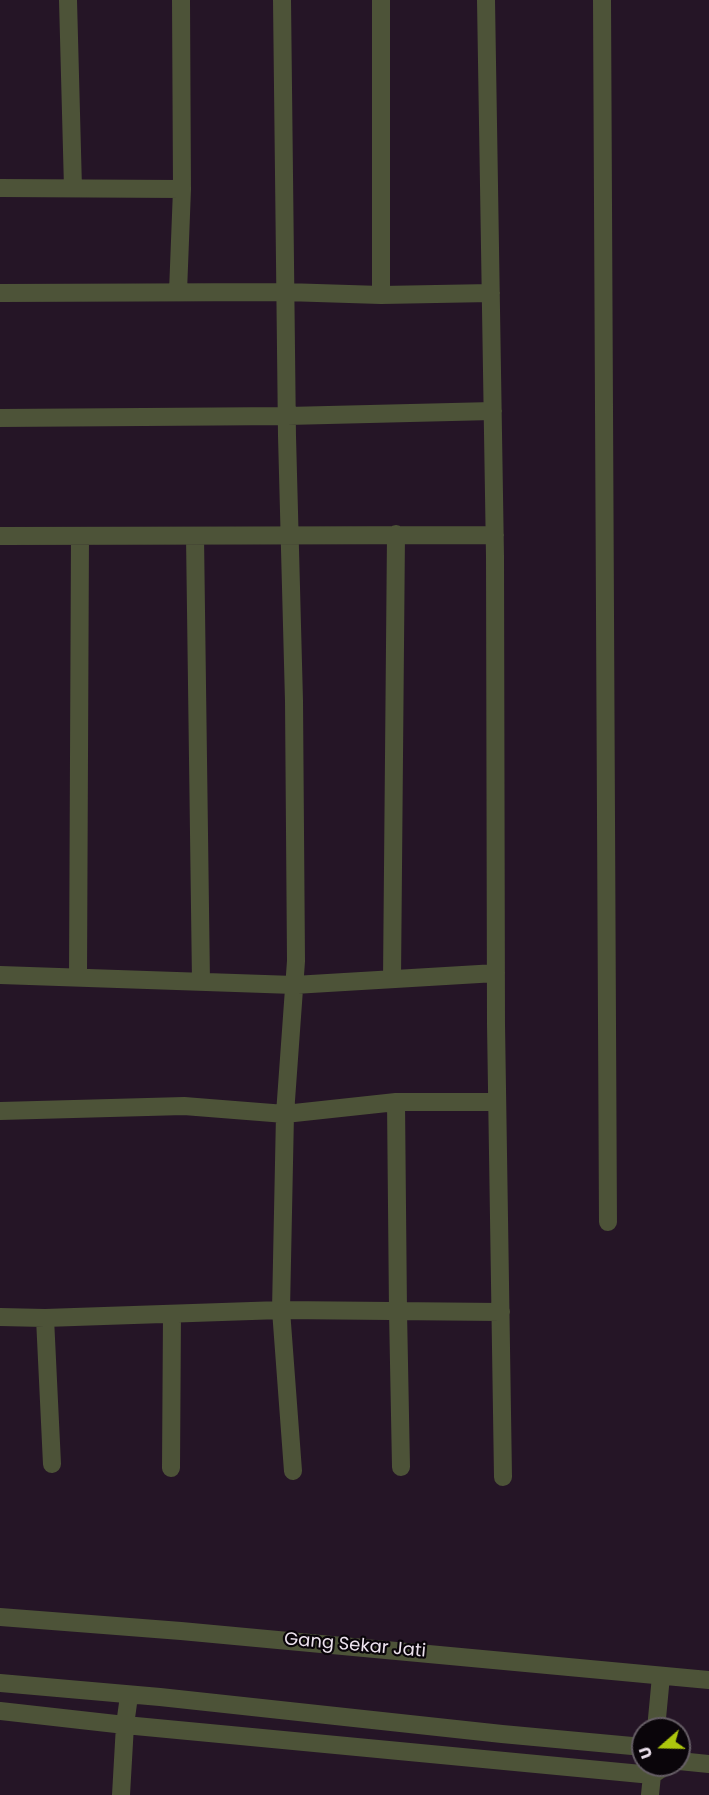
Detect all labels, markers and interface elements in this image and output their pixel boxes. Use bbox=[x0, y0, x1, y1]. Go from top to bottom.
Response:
street label: Gang Sekar Jati bbox=[283, 1629, 427, 1663]
north arrow bbox=[631, 1717, 691, 1777]
text: U bbox=[633, 1743, 658, 1762]

